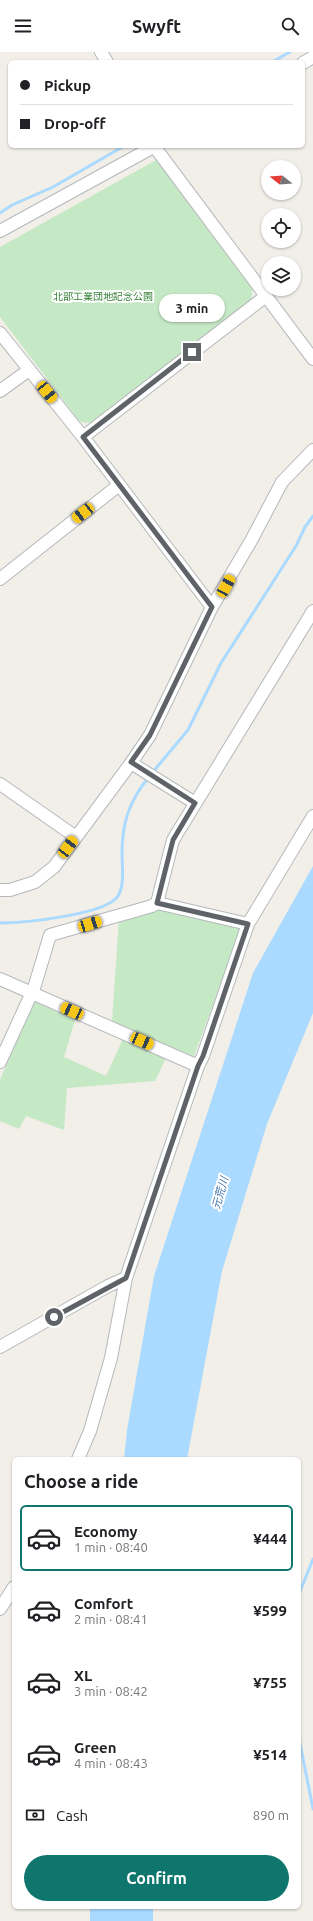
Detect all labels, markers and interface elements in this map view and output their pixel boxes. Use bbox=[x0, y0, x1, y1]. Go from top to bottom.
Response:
icon: menu bbox=[12, 15, 34, 37]
icon: search bbox=[279, 15, 301, 37]
text: Swyft bbox=[132, 16, 181, 36]
text: Pickup bbox=[44, 77, 91, 94]
text: Drop-off bbox=[44, 115, 106, 132]
north arrow bbox=[261, 160, 301, 200]
map controls bbox=[261, 160, 301, 296]
button: locate bbox=[261, 208, 301, 248]
button: layers bbox=[261, 256, 301, 296]
park label: 北部工業団地記念公園 bbox=[53, 291, 153, 302]
callout: 3 min bbox=[159, 294, 225, 322]
text: 3 min bbox=[176, 301, 208, 315]
route end bbox=[183, 343, 201, 361]
car bbox=[35, 379, 59, 405]
car bbox=[70, 501, 96, 525]
car bbox=[215, 573, 237, 599]
car bbox=[56, 834, 80, 860]
car bbox=[77, 915, 103, 933]
car bbox=[59, 1001, 85, 1021]
car bbox=[129, 1031, 155, 1051]
water label: 元荒川 bbox=[210, 1175, 231, 1211]
route start bbox=[45, 1308, 63, 1326]
text: Choose a ride bbox=[24, 1471, 138, 1491]
icon: car bbox=[26, 1520, 62, 1556]
text: Economy bbox=[74, 1523, 138, 1540]
text: ¥444 bbox=[253, 1530, 287, 1547]
text: 1 min · 08:40 bbox=[74, 1540, 148, 1554]
icon: car bbox=[26, 1592, 62, 1628]
text: Comfort bbox=[74, 1595, 133, 1612]
text: ¥599 bbox=[253, 1602, 287, 1619]
text: 2 min · 08:41 bbox=[74, 1612, 148, 1626]
icon: car bbox=[26, 1664, 62, 1700]
text: XL bbox=[74, 1667, 92, 1684]
text: ¥755 bbox=[253, 1674, 287, 1691]
text: 3 min · 08:42 bbox=[74, 1684, 148, 1698]
icon: car bbox=[26, 1736, 62, 1772]
text: Green bbox=[74, 1739, 116, 1756]
text: ¥514 bbox=[253, 1746, 287, 1763]
text: 4 min · 08:43 bbox=[74, 1756, 148, 1770]
icon: cash bbox=[24, 1804, 46, 1826]
text: Cash bbox=[56, 1807, 88, 1824]
text: 890 m bbox=[253, 1808, 289, 1822]
button: Confirm bbox=[24, 1855, 289, 1901]

